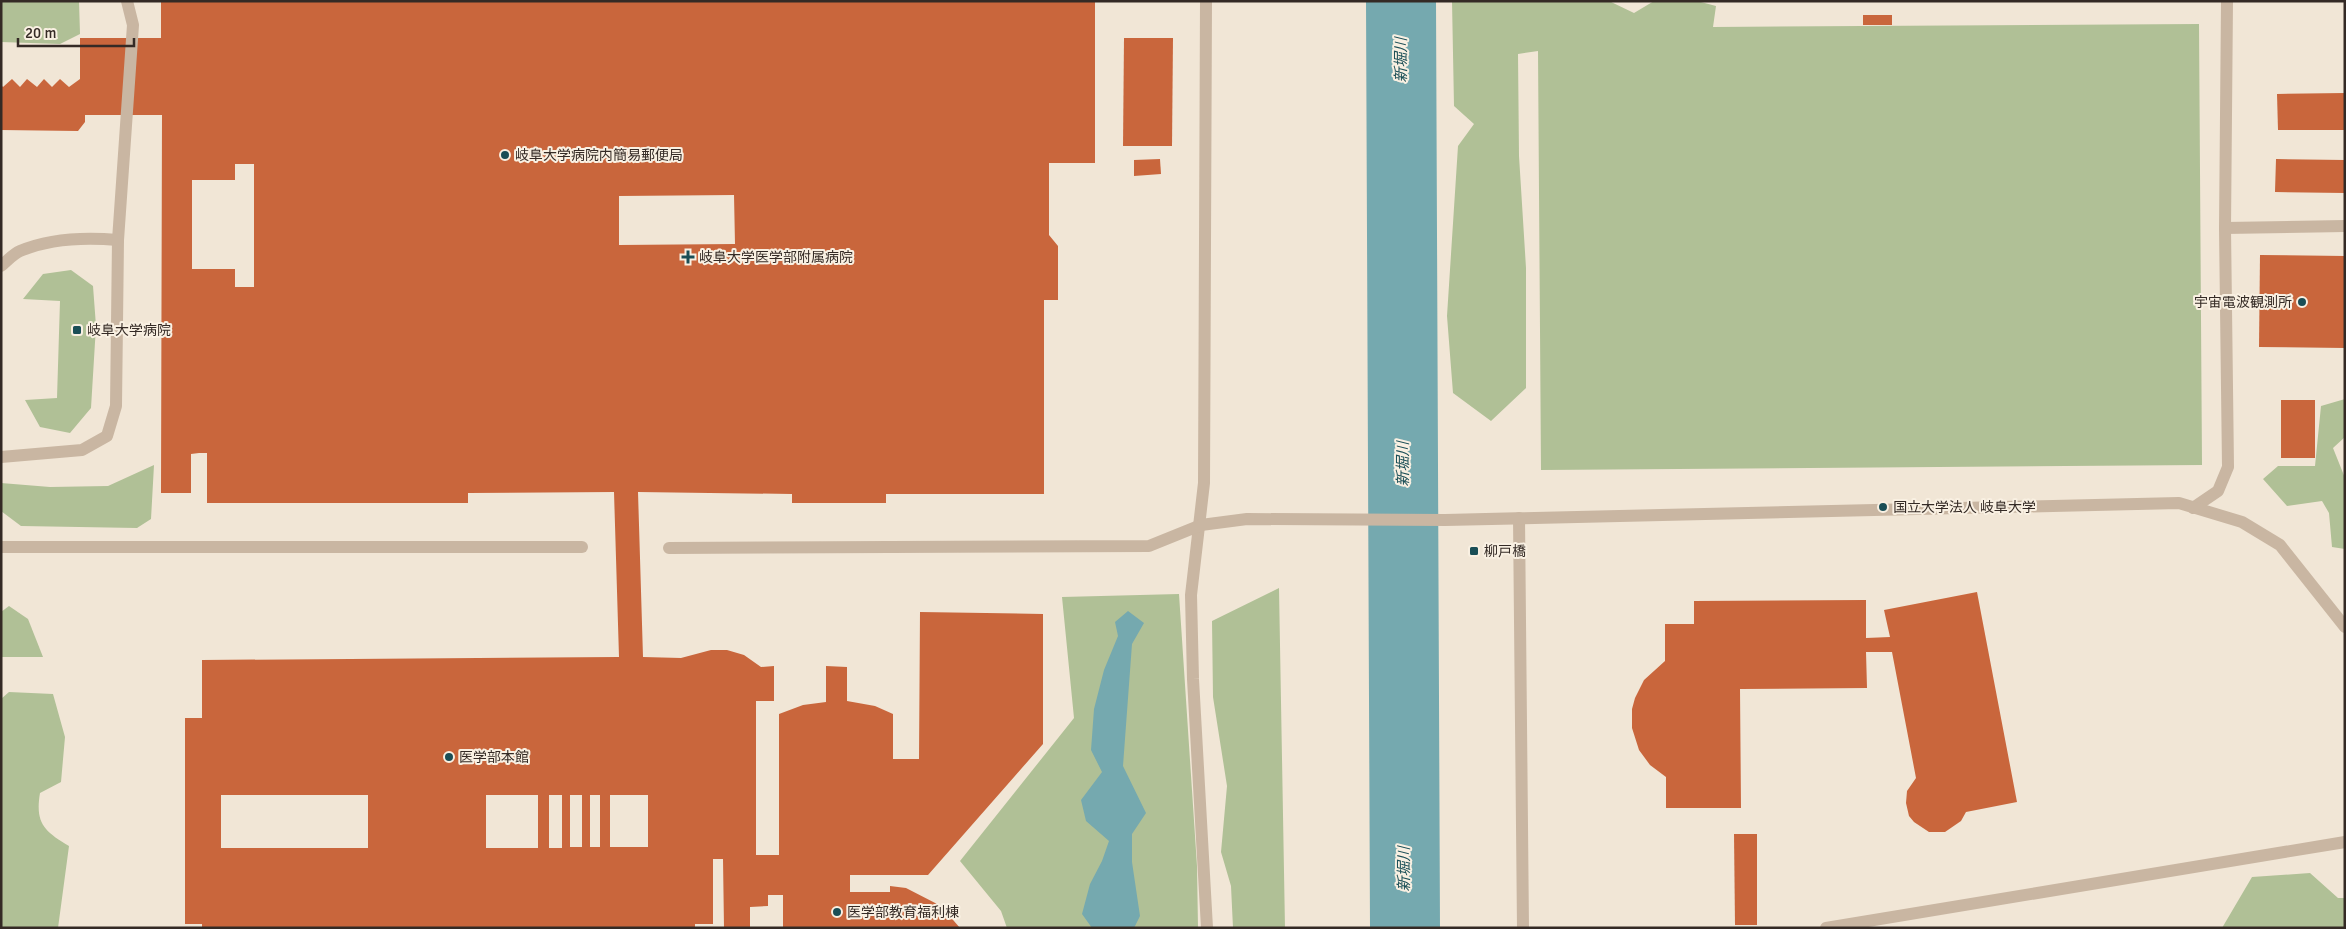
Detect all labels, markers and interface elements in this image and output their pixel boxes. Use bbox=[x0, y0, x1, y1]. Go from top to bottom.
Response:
scale bar bbox=[18, 15, 134, 47]
text: 20 m bbox=[25, 24, 56, 42]
water label: 新堀川 bbox=[1392, 36, 1410, 83]
place label: 岐阜大学病院内簡易郵便局 bbox=[515, 147, 683, 164]
marker: 岐阜大学病院内簡易郵便局 bbox=[499, 149, 511, 161]
place label: 岐阜大学医学部附属病院 bbox=[699, 249, 853, 266]
marker: 岐阜大学医学部附属病院 bbox=[681, 250, 695, 264]
place label: 宇宙電波観測所 bbox=[2194, 294, 2292, 311]
marker: 宇宙電波観測所 bbox=[2296, 296, 2308, 308]
place label: 岐阜大学病院 bbox=[87, 322, 171, 339]
marker: 岐阜大学病院 bbox=[71, 324, 83, 336]
water label: 新堀川 bbox=[1394, 440, 1412, 487]
place label: 国立大学法人 岐阜大学 bbox=[1893, 499, 2036, 516]
marker: 国立大学法人 岐阜大学 bbox=[1877, 501, 1889, 513]
place label: 柳戸橋 bbox=[1484, 543, 1526, 560]
marker: 柳戸橋 bbox=[1468, 545, 1480, 557]
place label: 医学部本館 bbox=[459, 749, 529, 766]
marker: 医学部本館 bbox=[443, 751, 455, 763]
water label: 新堀川 bbox=[1395, 845, 1413, 892]
place label: 医学部教育福利棟 bbox=[847, 904, 959, 921]
marker: 医学部教育福利棟 bbox=[831, 906, 843, 918]

